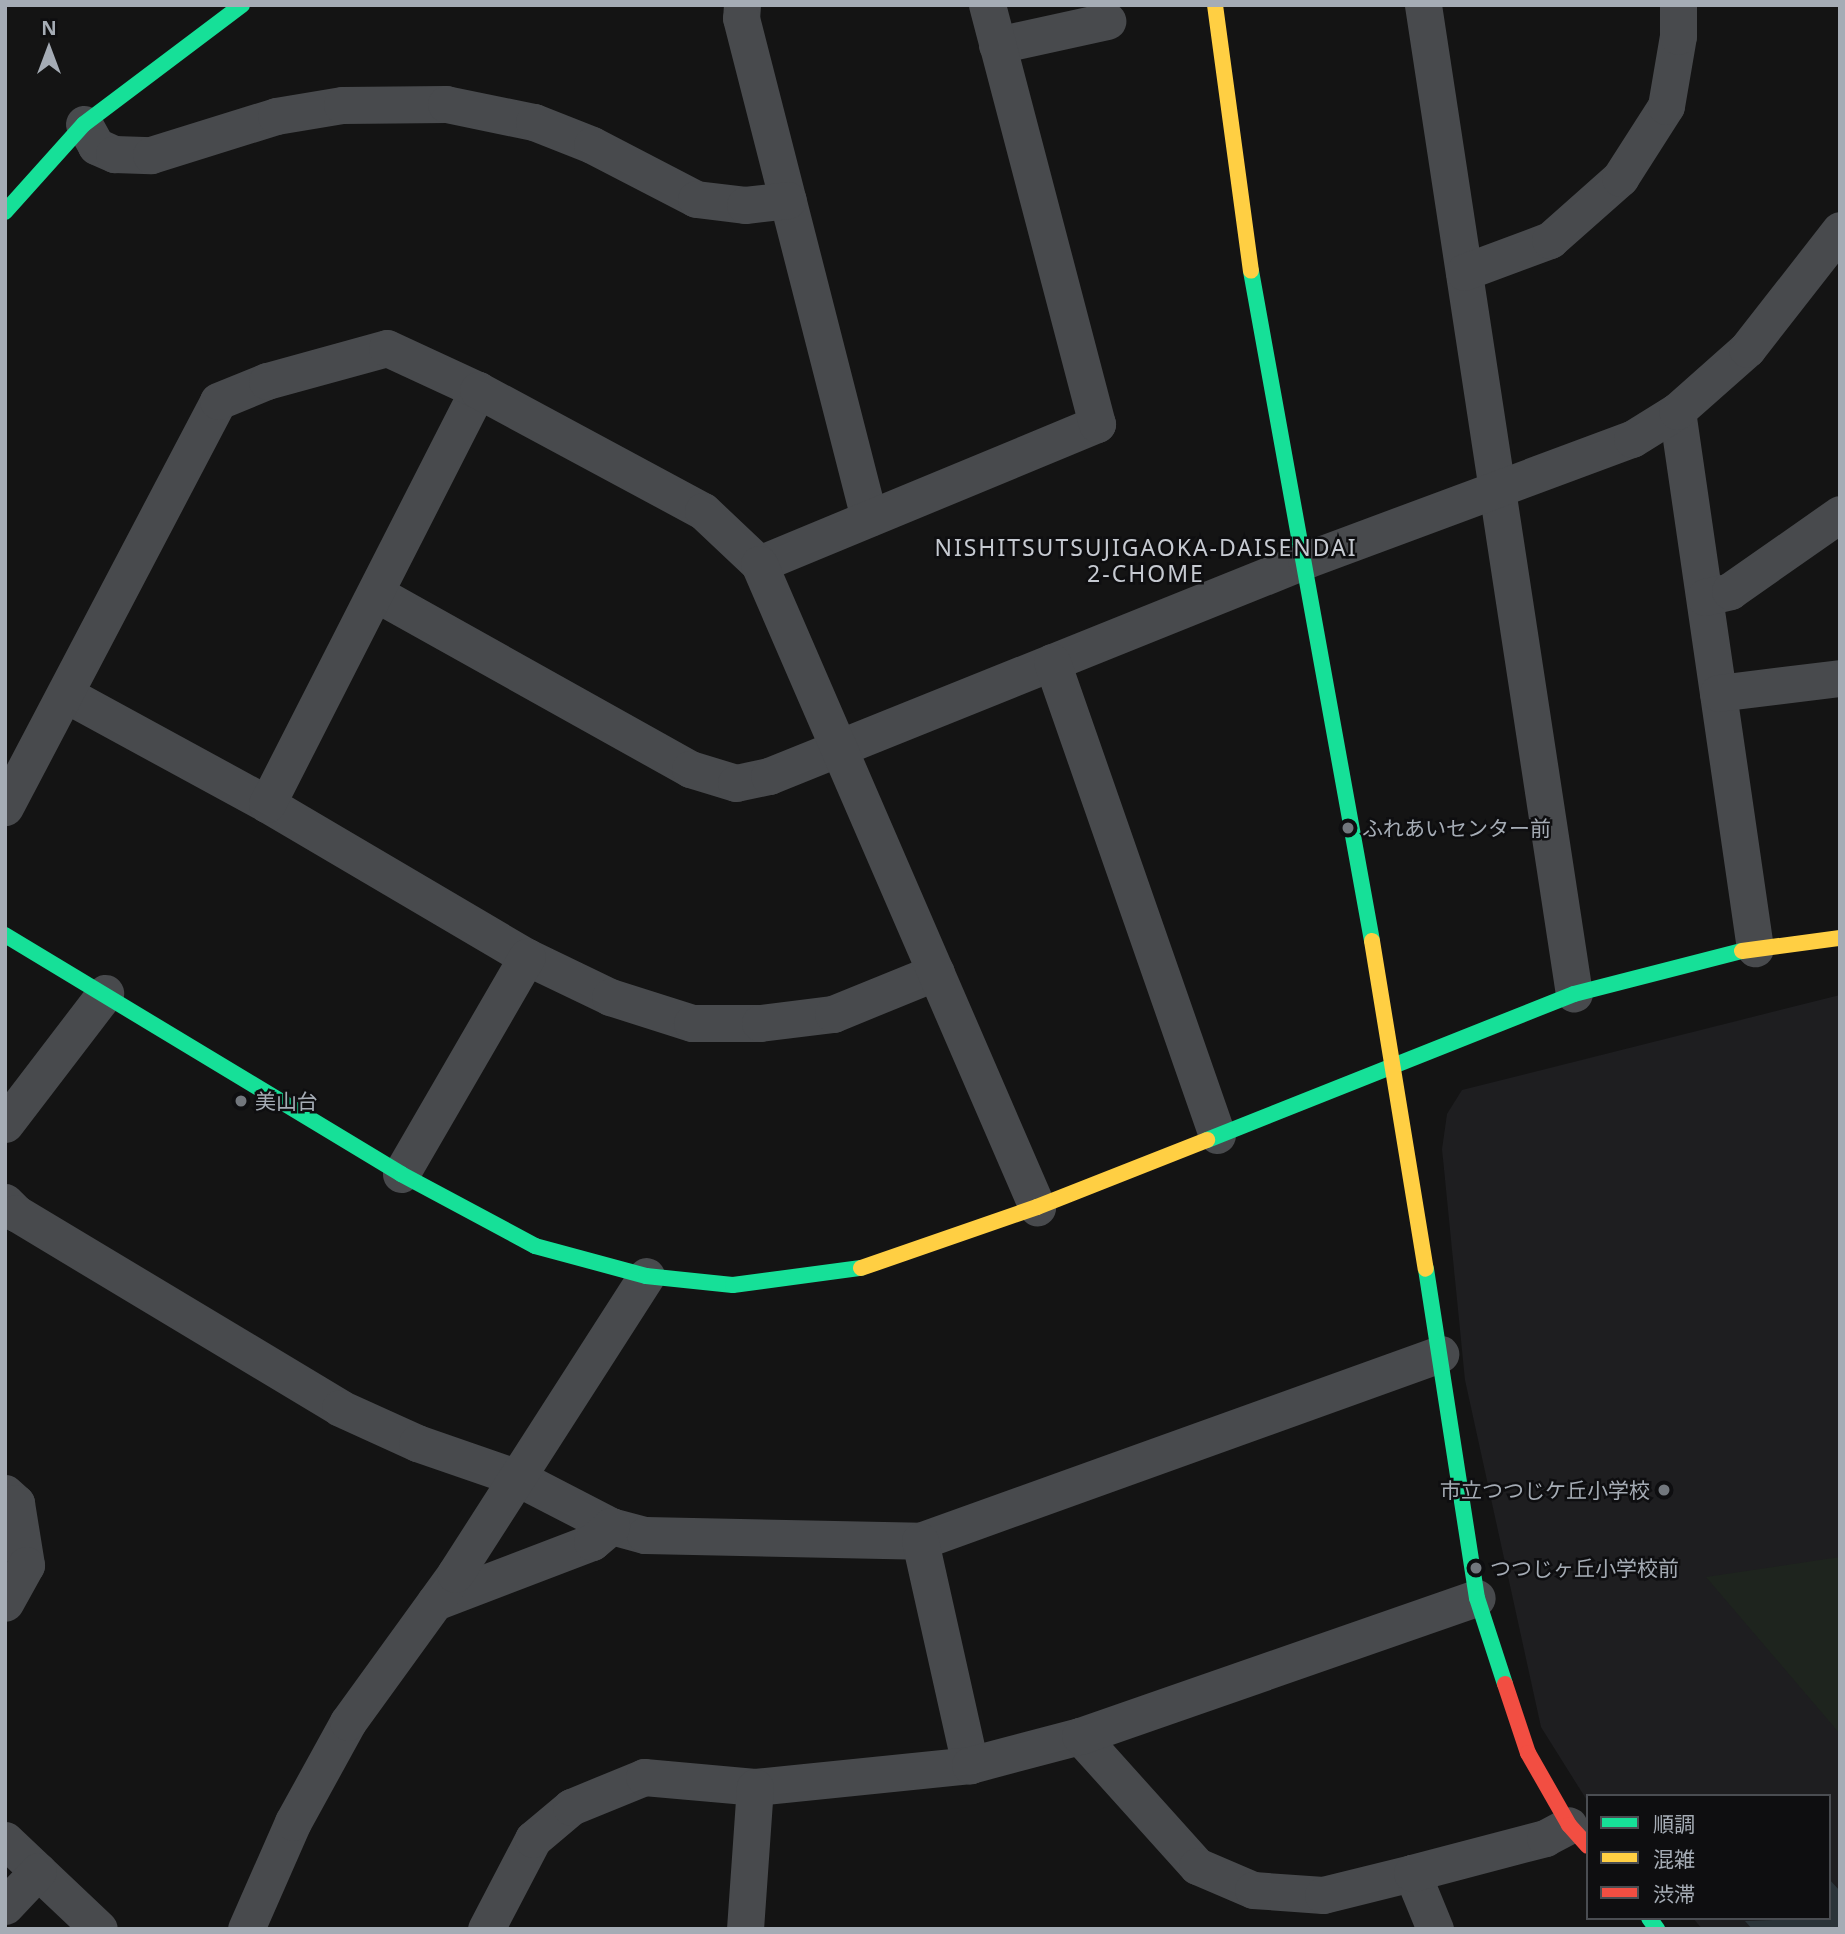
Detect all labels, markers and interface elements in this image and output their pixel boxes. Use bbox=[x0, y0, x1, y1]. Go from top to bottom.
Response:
north arrow bbox=[14, 14, 84, 84]
text: N bbox=[41, 15, 57, 41]
district label: NISHITSUTSUJIGAOKA-DAISENDAI 2-CHOME bbox=[938, 533, 1354, 587]
place label: ふれあいセンター前 bbox=[1362, 815, 1551, 841]
marker: ふれあいセンター前 bbox=[1340, 820, 1356, 836]
place label: 美山台 bbox=[255, 1088, 318, 1114]
marker: 美山台 bbox=[233, 1093, 249, 1109]
place label: 市立つつじケ丘小学校 bbox=[1440, 1477, 1650, 1503]
marker: 市立つつじケ丘小学校 bbox=[1656, 1482, 1672, 1498]
place label: つつじヶ丘小学校前 bbox=[1490, 1555, 1679, 1581]
marker: つつじヶ丘小学校前 bbox=[1468, 1560, 1484, 1576]
legend bbox=[1586, 1794, 1831, 1920]
text: 順調 bbox=[1653, 1810, 1695, 1838]
text: 混雑 bbox=[1653, 1845, 1695, 1873]
text: 渋滞 bbox=[1653, 1880, 1695, 1908]

